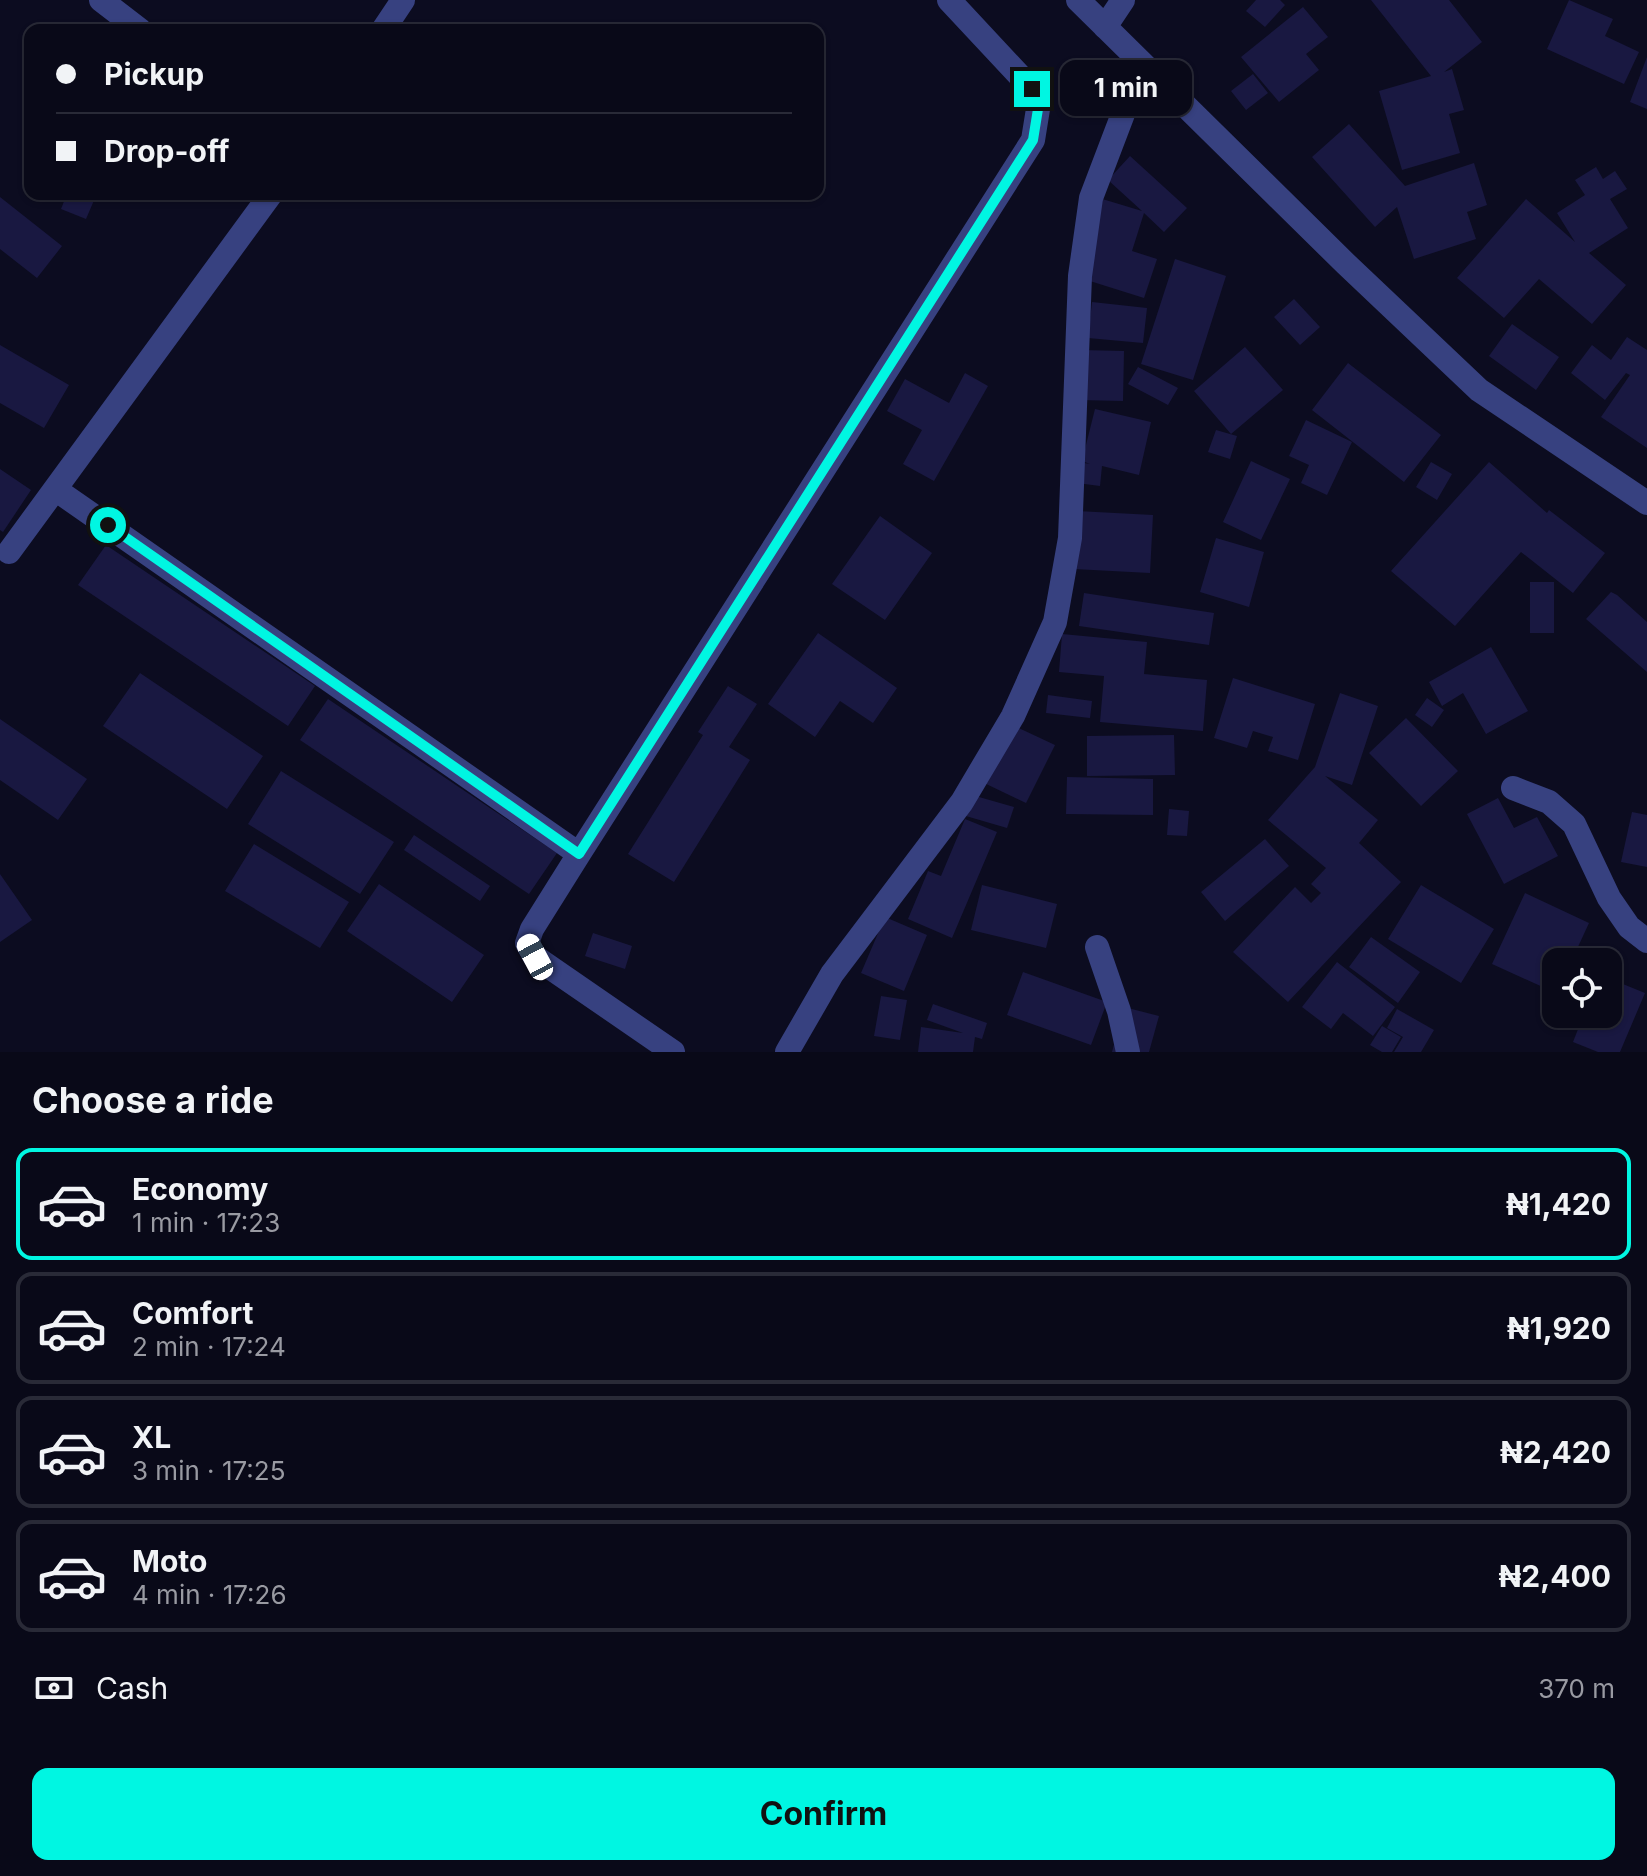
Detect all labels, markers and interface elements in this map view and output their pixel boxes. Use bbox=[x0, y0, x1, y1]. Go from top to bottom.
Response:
text: Pickup bbox=[104, 56, 204, 92]
callout: 1 min bbox=[1060, 61, 1192, 117]
route end bbox=[1014, 71, 1050, 107]
text: 1 min bbox=[1094, 72, 1158, 103]
text: Drop-off bbox=[104, 133, 230, 169]
route start bbox=[90, 507, 126, 543]
car bbox=[513, 930, 557, 984]
map controls bbox=[1542, 948, 1622, 1028]
button: locate bbox=[1542, 948, 1622, 1028]
text: Choose a ride bbox=[32, 1078, 274, 1122]
icon: car bbox=[36, 1168, 108, 1240]
text: Economy bbox=[132, 1171, 268, 1207]
text: ₦1,420 bbox=[1506, 1186, 1611, 1222]
text: 1 min · 17:23 bbox=[132, 1207, 280, 1238]
icon: car bbox=[36, 1292, 108, 1364]
text: Comfort bbox=[132, 1295, 253, 1331]
text: ₦1,920 bbox=[1507, 1310, 1611, 1346]
text: 2 min · 17:24 bbox=[132, 1331, 286, 1362]
icon: car bbox=[36, 1416, 108, 1488]
text: XL bbox=[132, 1419, 171, 1455]
text: ₦2,420 bbox=[1500, 1434, 1611, 1470]
text: 3 min · 17:25 bbox=[132, 1455, 286, 1486]
icon: car bbox=[36, 1540, 108, 1612]
text: Moto bbox=[132, 1543, 207, 1579]
text: ₦2,400 bbox=[1499, 1558, 1611, 1594]
text: 4 min · 17:26 bbox=[132, 1579, 287, 1610]
icon: cash bbox=[32, 1666, 76, 1710]
text: Cash bbox=[96, 1670, 168, 1706]
text: 370 m bbox=[1538, 1673, 1615, 1704]
button: Confirm bbox=[32, 1768, 1615, 1860]

